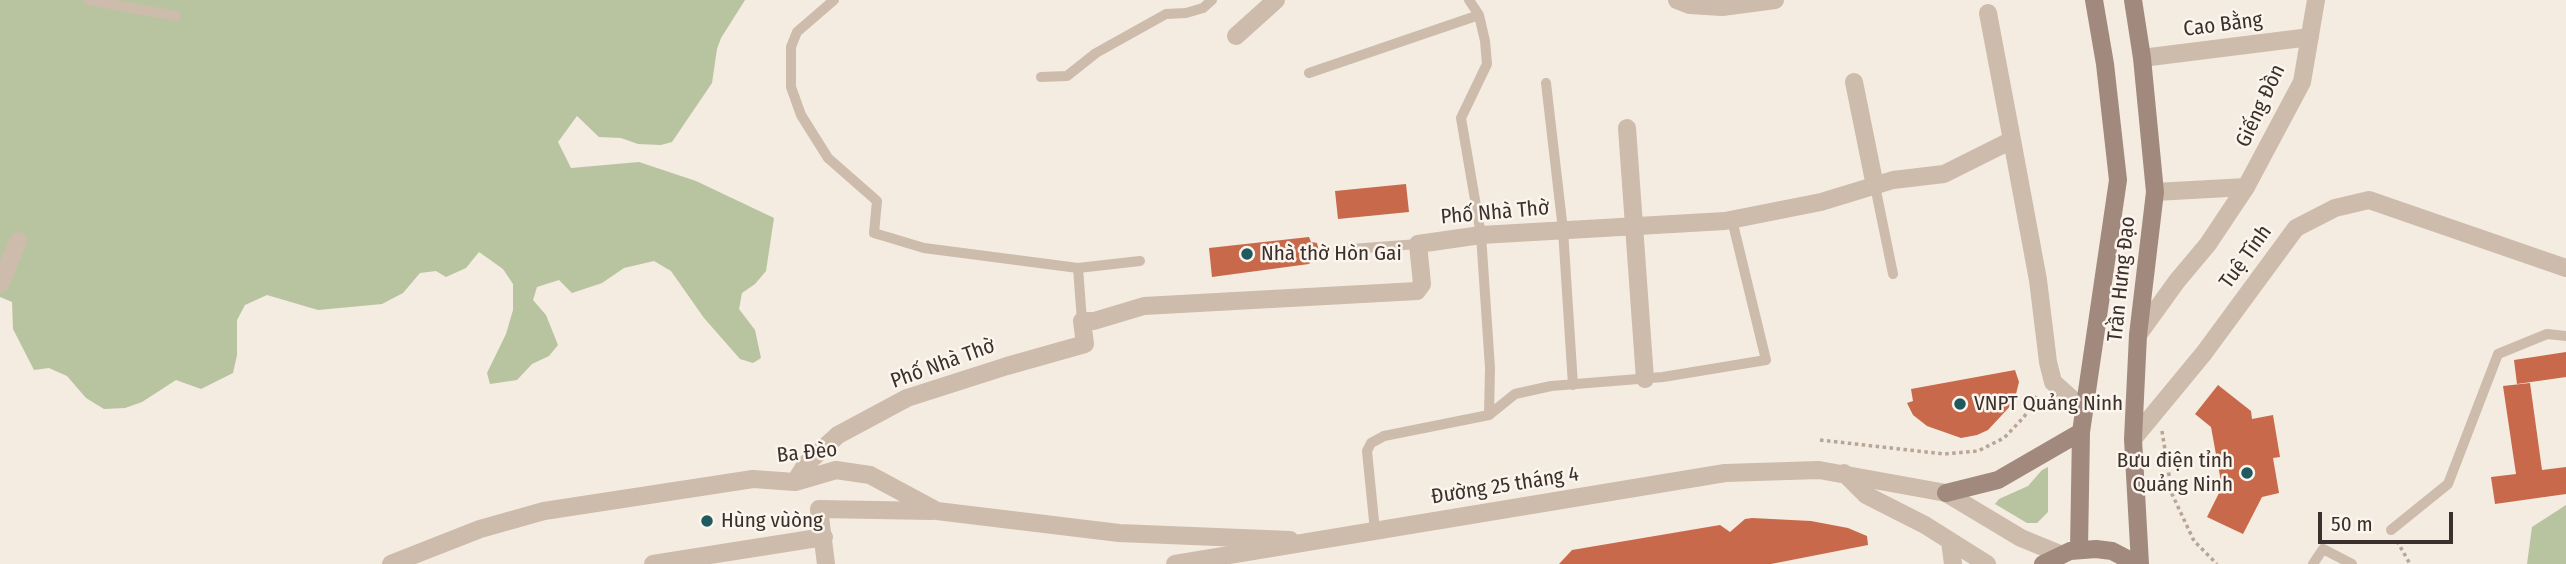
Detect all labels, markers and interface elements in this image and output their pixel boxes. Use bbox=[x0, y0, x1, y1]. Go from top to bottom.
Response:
street label: Cao Bằng bbox=[2182, 8, 2264, 42]
street label: Giếng Đồn bbox=[2231, 61, 2291, 151]
street label: Phố Nhà Thờ bbox=[1440, 196, 1550, 230]
street label: Trần Hưng Đạo bbox=[2103, 215, 2141, 343]
street label: Tuệ Tĩnh bbox=[2215, 220, 2277, 294]
place label: Nhà thờ Hòn Gai bbox=[1261, 241, 1402, 267]
marker: Nhà thờ Hòn Gai bbox=[1239, 246, 1255, 262]
street label: Phố Nhà Thờ bbox=[888, 334, 998, 394]
place label: VNPT Quảng Ninh bbox=[1974, 391, 2123, 417]
marker: VNPT Quảng Ninh bbox=[1952, 396, 1968, 412]
street label: Ba Đèo bbox=[776, 437, 838, 469]
place label: Bưu điện tỉnh Quảng Ninh bbox=[2117, 448, 2233, 498]
street label: Đường 25 tháng 4 bbox=[1429, 462, 1581, 510]
marker: Bưu điện tỉnh Quảng Ninh bbox=[2239, 465, 2255, 481]
scale bar bbox=[2321, 498, 2456, 542]
place label: Hùng vùòng bbox=[721, 508, 823, 534]
text: 50 m bbox=[2331, 511, 2373, 537]
marker: Hùng vùòng bbox=[699, 513, 715, 529]

